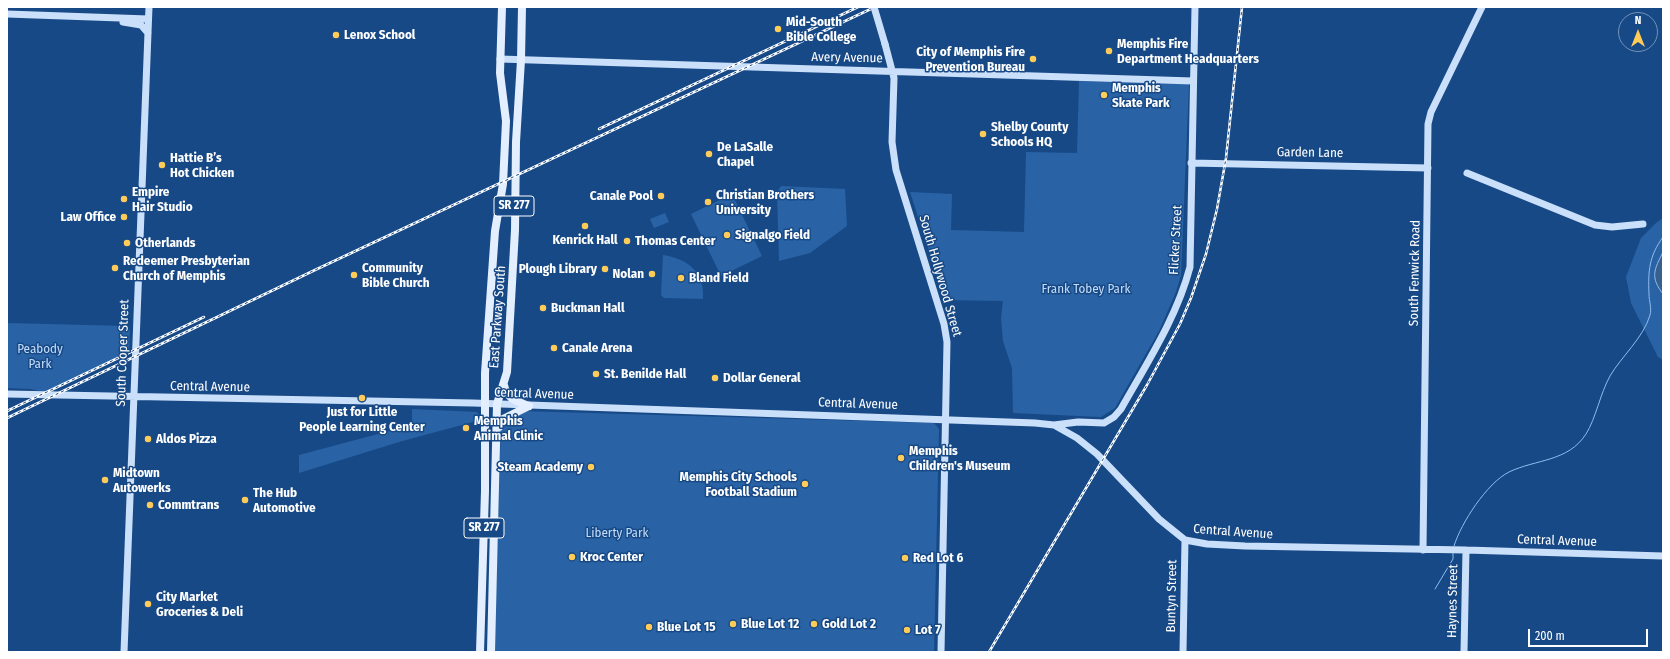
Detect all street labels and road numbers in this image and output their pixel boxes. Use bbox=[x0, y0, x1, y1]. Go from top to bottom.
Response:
street label: Avery Avenue bbox=[811, 50, 883, 66]
street label: Garden Lane bbox=[1277, 145, 1343, 161]
road number: SR 277 bbox=[494, 196, 534, 216]
street label: Flicker Street bbox=[1166, 205, 1186, 275]
street label: South Hollywood Street bbox=[915, 213, 965, 339]
street label: South Fenwick Road bbox=[1406, 220, 1424, 326]
street label: East Parkway South bbox=[487, 265, 509, 369]
street label: South Cooper Street bbox=[113, 299, 133, 407]
street label: Central Avenue bbox=[170, 379, 250, 395]
street label: Central Avenue bbox=[494, 385, 574, 403]
street label: Central Avenue bbox=[818, 395, 898, 413]
road number: SR 277 bbox=[464, 518, 504, 538]
street label: Central Avenue bbox=[1193, 521, 1273, 543]
street label: Central Avenue bbox=[1517, 532, 1597, 550]
street label: Buntyn Street bbox=[1164, 560, 1180, 632]
street label: Haynes Street bbox=[1445, 564, 1461, 638]

